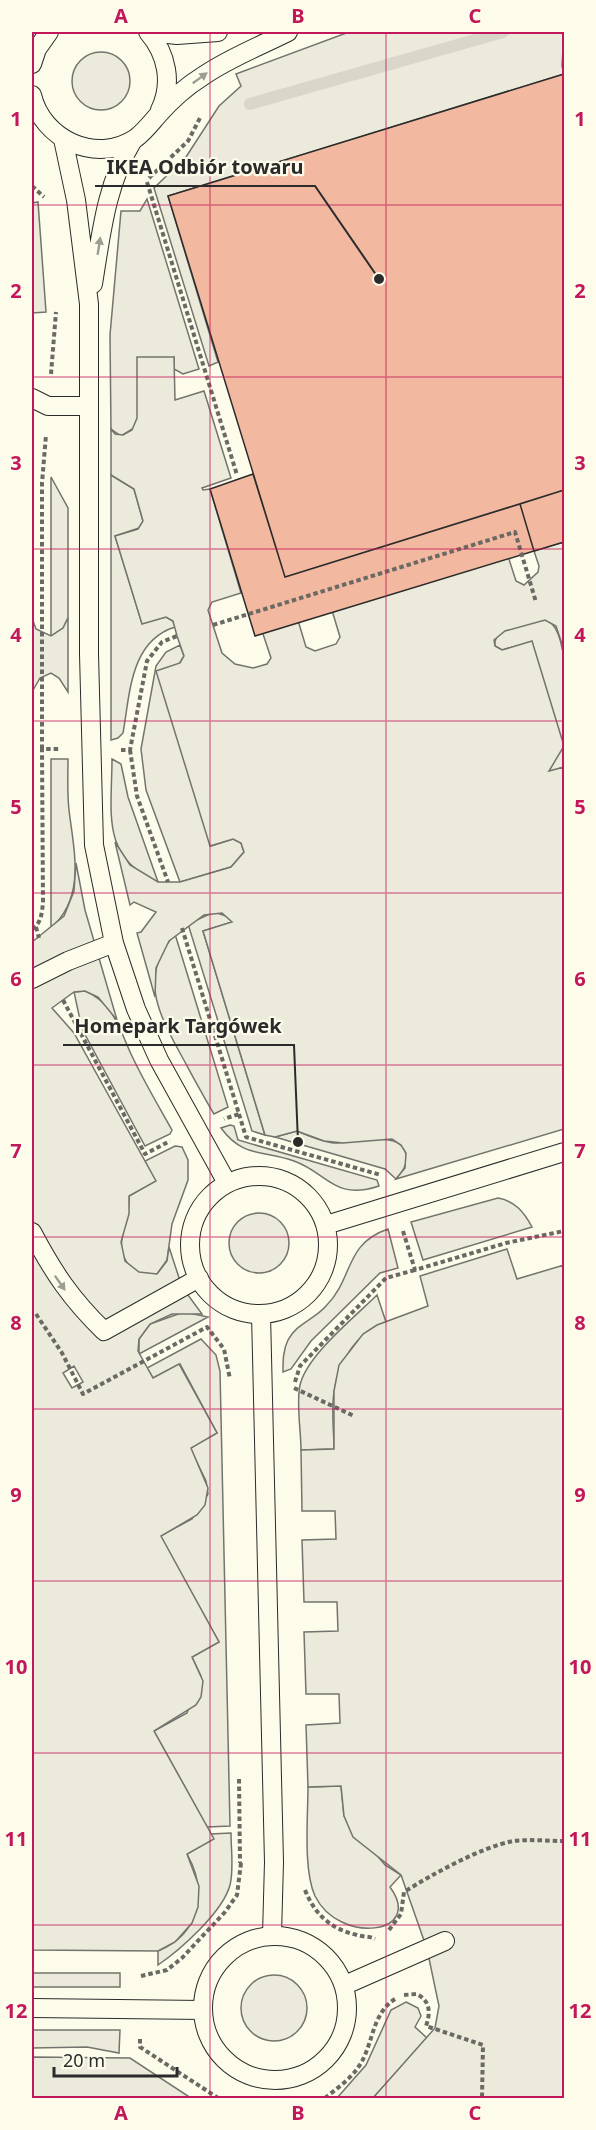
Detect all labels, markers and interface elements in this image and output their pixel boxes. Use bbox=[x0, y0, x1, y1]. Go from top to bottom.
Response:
text: A bbox=[114, 2, 128, 29]
text: B bbox=[291, 2, 305, 29]
text: C bbox=[469, 2, 482, 29]
one-way arrow bbox=[192, 72, 208, 84]
text: 1 bbox=[10, 105, 22, 132]
text: 1 bbox=[574, 105, 586, 132]
callout: IKEA Odbiór towaru bbox=[95, 148, 315, 186]
text: IKEA Odbiór towaru bbox=[107, 153, 303, 180]
one-way arrow bbox=[94, 237, 103, 256]
text: 2 bbox=[10, 277, 22, 304]
text: 2 bbox=[574, 277, 586, 304]
text: 3 bbox=[10, 449, 22, 476]
text: 3 bbox=[574, 449, 586, 476]
text: 4 bbox=[10, 621, 22, 648]
text: 4 bbox=[574, 621, 586, 648]
text: 5 bbox=[10, 793, 22, 820]
text: 5 bbox=[574, 793, 586, 820]
text: 6 bbox=[10, 965, 22, 992]
text: 6 bbox=[574, 965, 586, 992]
callout: Homepark Targówek bbox=[63, 1007, 294, 1045]
text: Homepark Targówek bbox=[74, 1012, 282, 1039]
text: 7 bbox=[10, 1137, 22, 1164]
text: 7 bbox=[574, 1137, 586, 1164]
one-way arrow bbox=[54, 1275, 66, 1290]
text: 8 bbox=[10, 1309, 22, 1336]
text: 8 bbox=[574, 1309, 586, 1336]
text: 9 bbox=[10, 1481, 22, 1508]
text: 9 bbox=[574, 1481, 586, 1508]
text: 10 bbox=[5, 1653, 27, 1680]
text: 10 bbox=[569, 1653, 591, 1680]
text: 11 bbox=[5, 1825, 27, 1852]
text: 11 bbox=[569, 1825, 591, 1852]
text: 12 bbox=[5, 1997, 27, 2024]
text: 12 bbox=[569, 1997, 591, 2024]
scale bar bbox=[54, 2040, 177, 2078]
text: 20 m bbox=[63, 2048, 105, 2072]
text: A bbox=[114, 2099, 128, 2126]
text: B bbox=[291, 2099, 305, 2126]
text: C bbox=[469, 2099, 482, 2126]

